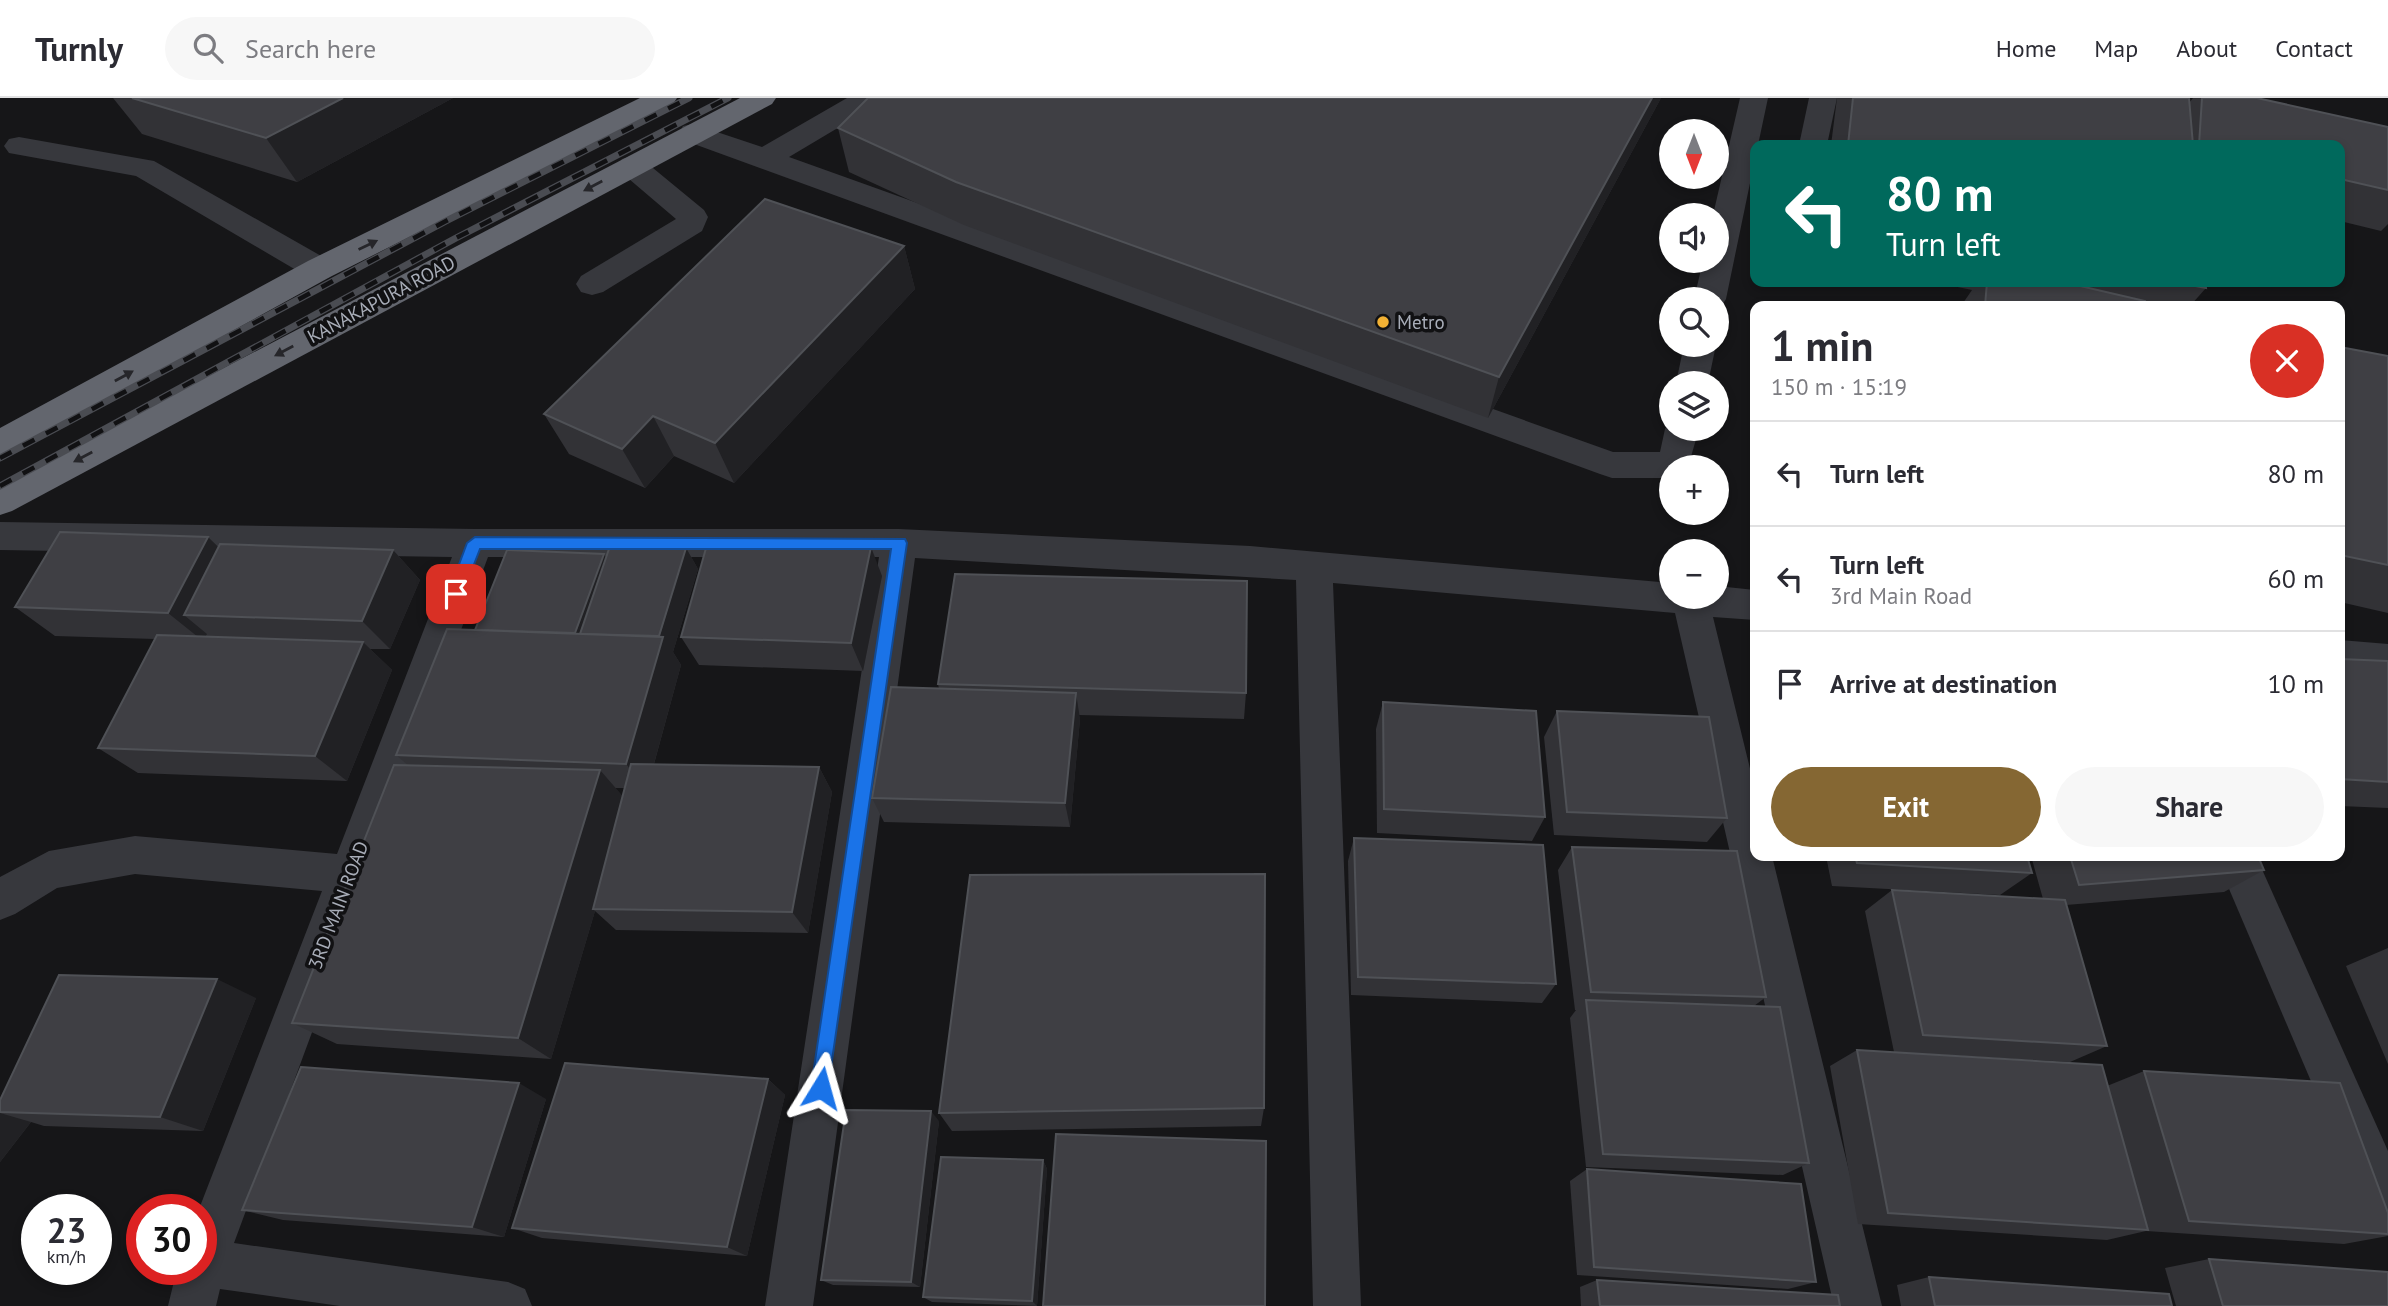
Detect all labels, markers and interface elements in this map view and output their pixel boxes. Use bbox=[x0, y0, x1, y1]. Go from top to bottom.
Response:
search box bbox=[165, 17, 655, 80]
text: Turnly bbox=[35, 27, 123, 70]
icon: search bbox=[189, 29, 227, 67]
text: Search here bbox=[245, 32, 376, 65]
text: Home bbox=[1996, 33, 2056, 64]
text: Map bbox=[2094, 33, 2138, 64]
text: About bbox=[2176, 33, 2237, 64]
text: Contact bbox=[2275, 33, 2353, 64]
north arrow bbox=[1659, 119, 1729, 189]
map controls bbox=[1659, 119, 1729, 609]
text: 80 m bbox=[1886, 161, 1993, 225]
icon: left bbox=[1771, 168, 1862, 259]
one-way arrow bbox=[583, 180, 603, 192]
button: sound bbox=[1659, 203, 1729, 273]
text: Turn left bbox=[1886, 223, 2001, 265]
one-way arrow bbox=[358, 239, 378, 251]
street label: KANAKAPURA ROAD bbox=[303, 250, 459, 348]
button: search bbox=[1659, 287, 1729, 357]
place label: Metro bbox=[1397, 310, 1445, 334]
marker: Metro bbox=[1375, 314, 1391, 330]
text: 1 min bbox=[1771, 318, 1873, 373]
button: close bbox=[2250, 324, 2324, 398]
one-way arrow bbox=[274, 345, 294, 356]
one-way arrow bbox=[115, 370, 134, 382]
button: layers bbox=[1659, 371, 1729, 441]
text: 150 m · 15:19 bbox=[1771, 372, 1907, 401]
one-way arrow bbox=[73, 452, 93, 463]
button: + bbox=[1659, 455, 1729, 525]
icon: left bbox=[1771, 455, 1809, 493]
text: Turn left bbox=[1830, 457, 1924, 490]
text: 80 m bbox=[2268, 457, 2324, 490]
button: − bbox=[1659, 539, 1729, 609]
text: Turn left bbox=[1830, 548, 1924, 581]
icon: left bbox=[1771, 560, 1809, 598]
text: 60 m bbox=[2268, 562, 2324, 595]
pin bbox=[426, 564, 486, 624]
icon: arrive bbox=[437, 575, 475, 613]
text: 3rd Main Road bbox=[1830, 581, 1972, 610]
icon: arrive bbox=[1771, 665, 1809, 703]
text: Arrive at destination bbox=[1830, 667, 2057, 700]
text: 10 m bbox=[2268, 667, 2324, 700]
button: Exit bbox=[1771, 767, 2041, 847]
button: Share bbox=[2055, 767, 2324, 847]
street label: 3RD MAIN ROAD bbox=[303, 838, 373, 972]
position arrow bbox=[784, 1051, 858, 1125]
speed limit sign: 30 bbox=[126, 1194, 217, 1285]
text: 23 bbox=[47, 1207, 86, 1253]
text: km/h bbox=[47, 1245, 86, 1268]

